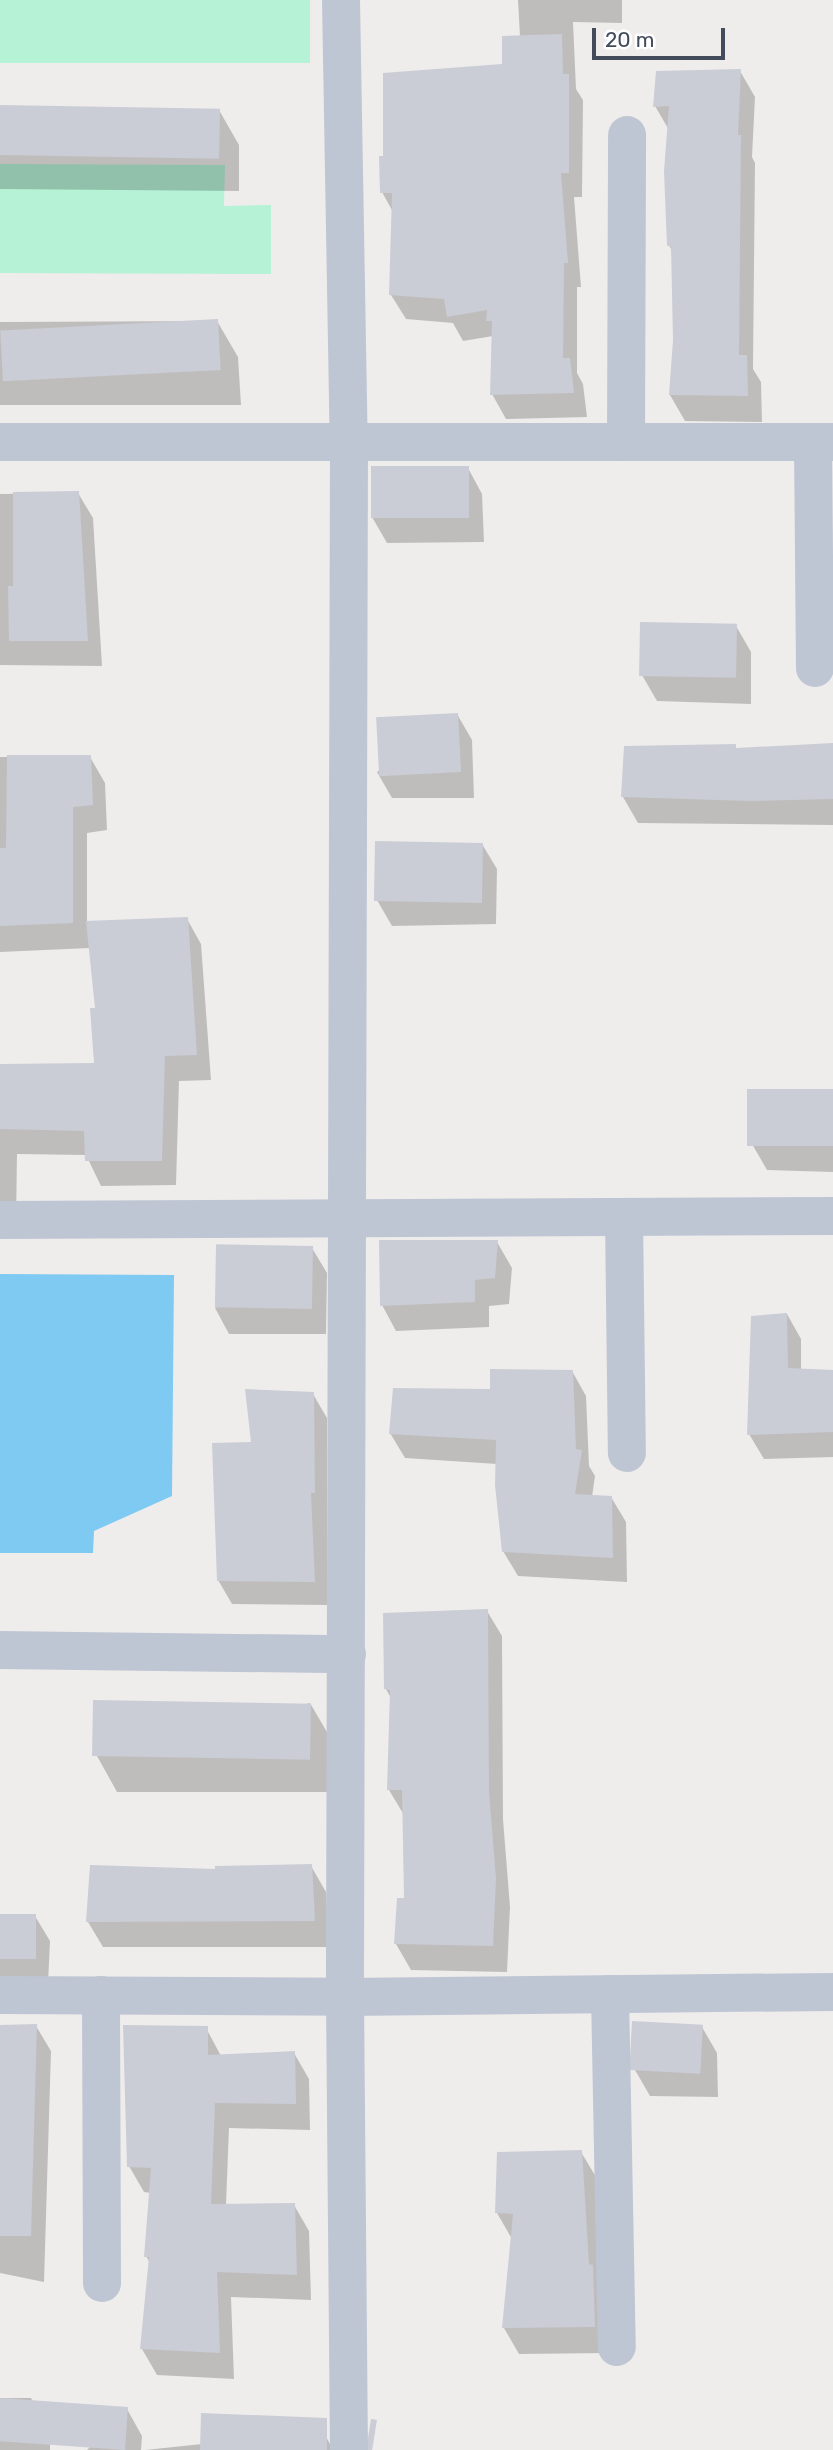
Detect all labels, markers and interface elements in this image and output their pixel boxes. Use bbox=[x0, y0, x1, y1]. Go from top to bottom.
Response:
scale bar bbox=[595, 14, 728, 58]
text: 20 m bbox=[605, 27, 654, 52]

